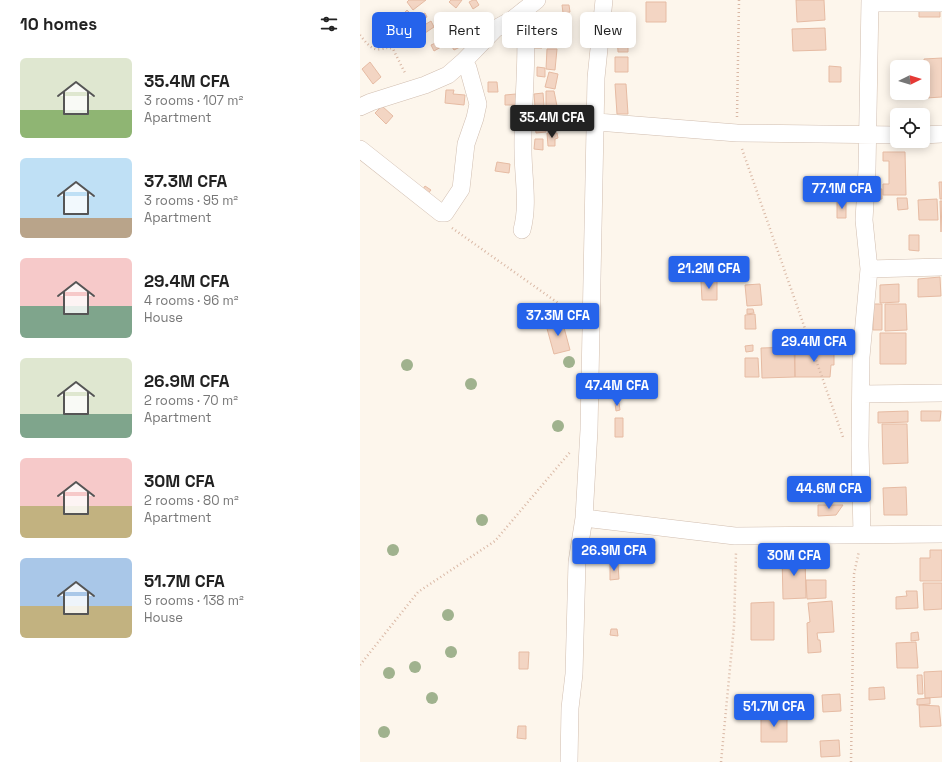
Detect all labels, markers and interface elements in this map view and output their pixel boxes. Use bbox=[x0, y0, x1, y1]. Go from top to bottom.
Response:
chip: Buy bbox=[372, 12, 426, 48]
chip: Rent bbox=[434, 12, 494, 48]
chip: Filters bbox=[502, 12, 572, 48]
chip: New bbox=[580, 12, 636, 48]
text: 10 homes bbox=[20, 13, 97, 35]
icon: filters bbox=[318, 13, 340, 35]
north arrow bbox=[890, 60, 930, 100]
map controls bbox=[890, 60, 930, 148]
text: 35.4M CFA bbox=[144, 70, 230, 92]
icon: home bbox=[52, 74, 100, 122]
text: 3 rooms · 107 m² bbox=[144, 92, 243, 109]
pin: 35.4M CFA bbox=[506, 105, 598, 139]
button: locate bbox=[890, 108, 930, 148]
text: Apartment bbox=[144, 109, 212, 126]
text: 35.4M CFA bbox=[519, 109, 585, 126]
text: 37.3M CFA bbox=[144, 170, 227, 192]
icon: home bbox=[52, 174, 100, 222]
pin: 77.1M CFA bbox=[796, 176, 888, 210]
text: 77.1M CFA bbox=[812, 180, 872, 197]
text: 3 rooms · 95 m² bbox=[144, 192, 238, 209]
text: Apartment bbox=[144, 209, 212, 226]
pin: 21.2M CFA bbox=[663, 256, 755, 290]
text: 21.2M CFA bbox=[678, 260, 740, 277]
text: 29.4M CFA bbox=[144, 270, 230, 292]
icon: home bbox=[52, 274, 100, 322]
text: 4 rooms · 96 m² bbox=[144, 292, 239, 309]
pin: 37.3M CFA bbox=[512, 303, 604, 337]
text: 37.3M CFA bbox=[526, 307, 590, 324]
text: House bbox=[144, 309, 183, 326]
pin: 29.4M CFA bbox=[768, 329, 860, 363]
text: 29.4M CFA bbox=[781, 333, 847, 350]
text: 26.9M CFA bbox=[144, 370, 229, 392]
pin: 47.4M CFA bbox=[571, 373, 663, 407]
icon: home bbox=[52, 374, 100, 422]
text: 47.4M CFA bbox=[585, 377, 649, 394]
text: 2 rooms · 70 m² bbox=[144, 392, 238, 409]
text: Apartment bbox=[144, 409, 212, 426]
text: 30M CFA bbox=[144, 470, 215, 492]
icon: home bbox=[52, 474, 100, 522]
pin: 44.6M CFA bbox=[783, 476, 875, 510]
text: 44.6M CFA bbox=[796, 480, 862, 497]
text: 2 rooms · 80 m² bbox=[144, 492, 239, 509]
text: Apartment bbox=[144, 509, 212, 526]
pin: 26.9M CFA bbox=[568, 538, 660, 572]
text: 26.9M CFA bbox=[581, 542, 647, 559]
pin: 30M CFA bbox=[757, 543, 831, 577]
text: 30M CFA bbox=[767, 547, 821, 564]
text: 51.7M CFA bbox=[144, 570, 225, 592]
icon: home bbox=[52, 574, 100, 622]
text: 5 rooms · 138 m² bbox=[144, 592, 244, 609]
text: House bbox=[144, 609, 183, 626]
pin: 51.7M CFA bbox=[728, 694, 820, 728]
text: 51.7M CFA bbox=[743, 698, 805, 715]

